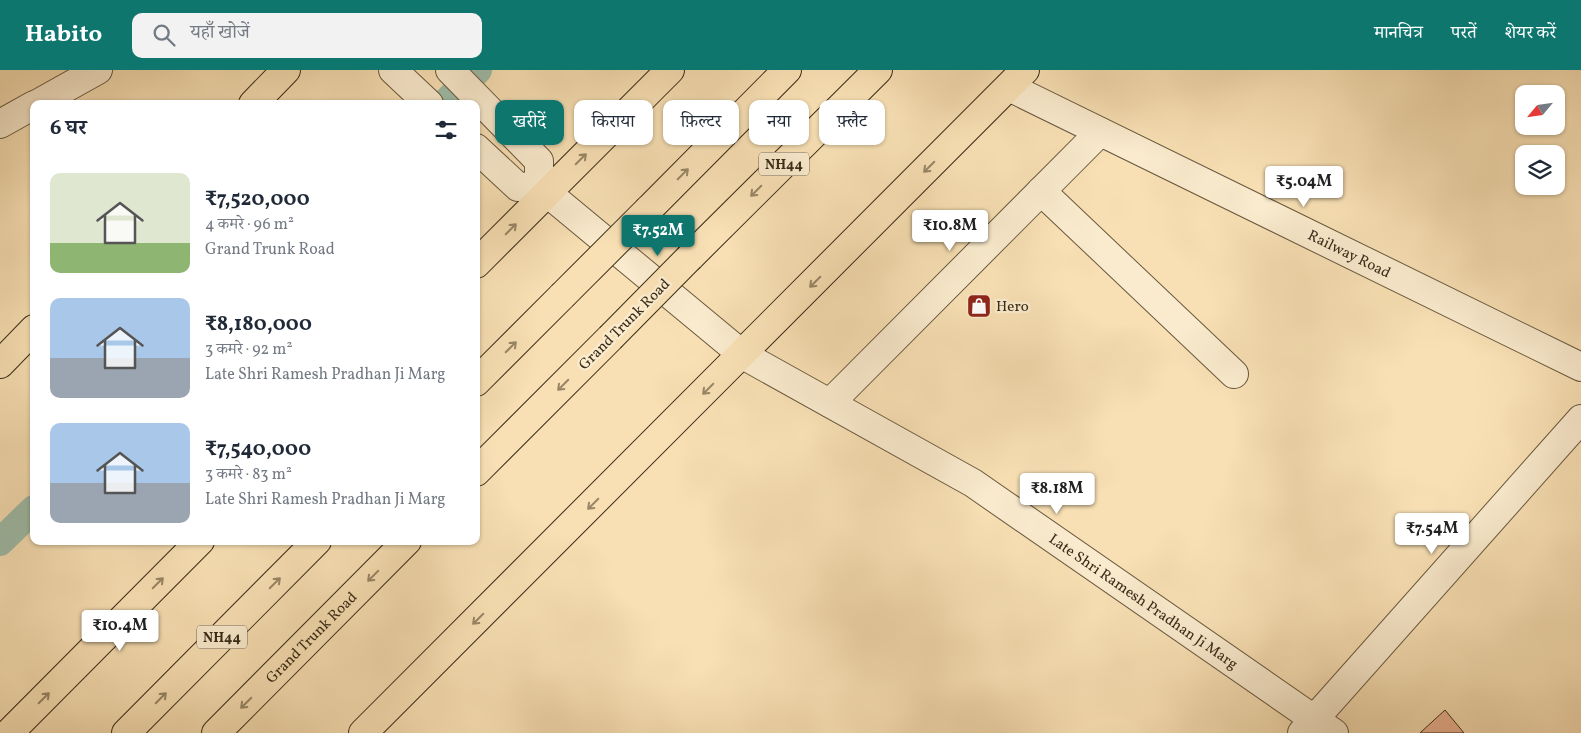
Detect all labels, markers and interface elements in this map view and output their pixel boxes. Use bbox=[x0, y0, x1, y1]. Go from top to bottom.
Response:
search box bbox=[132, 13, 482, 58]
text: Habito bbox=[25, 18, 102, 52]
text: यहाँ खोजें bbox=[190, 20, 250, 46]
icon: search bbox=[150, 21, 178, 49]
text: मानचित्र bbox=[1374, 21, 1423, 46]
text: परतें bbox=[1451, 21, 1477, 46]
text: शेयर करें bbox=[1505, 21, 1556, 46]
north arrow bbox=[1515, 85, 1565, 135]
map controls bbox=[1515, 85, 1565, 195]
chip: खरीदें bbox=[495, 100, 564, 145]
chip: किराया bbox=[574, 100, 653, 145]
chip: फ़िल्टर bbox=[663, 100, 739, 145]
chip: नया bbox=[749, 100, 809, 145]
chip: फ़्लैट bbox=[819, 100, 885, 145]
text: 6 घर bbox=[50, 114, 87, 143]
icon: filters bbox=[432, 116, 460, 144]
button: layers bbox=[1515, 145, 1565, 195]
road number: NH44 bbox=[759, 152, 809, 176]
one-way arrow bbox=[575, 153, 587, 165]
one-way arrow bbox=[924, 160, 936, 172]
pin: ₹5.04M bbox=[1263, 166, 1345, 208]
one-way arrow bbox=[677, 168, 689, 181]
text: ₹5.04M bbox=[1276, 171, 1332, 193]
text: ₹7,520,000 bbox=[205, 185, 310, 214]
one-way arrow bbox=[750, 185, 763, 197]
icon: home bbox=[90, 193, 150, 253]
pin: ₹10.8M bbox=[909, 210, 991, 252]
text: 4 कमरे · 96 m² bbox=[205, 214, 294, 236]
pin: ₹7.52M bbox=[617, 214, 699, 257]
text: ₹10.8M bbox=[923, 215, 977, 237]
text: ₹7.52M bbox=[633, 220, 683, 242]
one-way arrow bbox=[504, 223, 517, 235]
street label: Railway Road bbox=[1304, 226, 1394, 284]
text: Grand Trunk Road bbox=[205, 239, 335, 261]
street label: Grand Trunk Road bbox=[575, 275, 675, 375]
one-way arrow bbox=[809, 276, 821, 288]
shop icon: Hero bbox=[966, 293, 992, 319]
place label: Hero bbox=[996, 297, 1029, 318]
text: ₹8,180,000 bbox=[205, 310, 312, 339]
icon: home bbox=[90, 318, 150, 378]
text: 3 कमरे · 92 m² bbox=[205, 339, 292, 361]
one-way arrow bbox=[504, 342, 516, 354]
text: Late Shri Ramesh Pradhan Ji Marg bbox=[205, 364, 446, 386]
one-way arrow bbox=[557, 378, 569, 391]
one-way arrow bbox=[702, 383, 714, 395]
text: ₹7,540,000 bbox=[205, 435, 311, 464]
icon: home bbox=[90, 443, 150, 503]
text: 3 कमरे · 83 m² bbox=[205, 464, 292, 486]
pin: ₹8.18M bbox=[1016, 472, 1098, 515]
text: ₹8.18M bbox=[1031, 478, 1083, 500]
text: Late Shri Ramesh Pradhan Ji Marg bbox=[205, 489, 446, 511]
one-way arrow bbox=[587, 498, 599, 510]
pin: ₹7.54M bbox=[1391, 512, 1473, 555]
text: ₹7.54M bbox=[1406, 518, 1458, 540]
street label: Late Shri Ramesh Pradhan Ji Marg bbox=[1044, 529, 1242, 675]
one-way arrow bbox=[367, 570, 379, 582]
one-way arrow bbox=[152, 577, 164, 589]
one-way arrow bbox=[269, 578, 281, 590]
street label: Grand Trunk Road bbox=[262, 588, 363, 689]
pin: ₹10.4M bbox=[79, 610, 161, 652]
one-way arrow bbox=[472, 612, 484, 625]
text: ₹10.4M bbox=[93, 615, 147, 637]
road number: NH44 bbox=[197, 626, 247, 648]
one-way arrow bbox=[155, 692, 167, 705]
one-way arrow bbox=[37, 693, 49, 705]
one-way arrow bbox=[240, 697, 252, 710]

